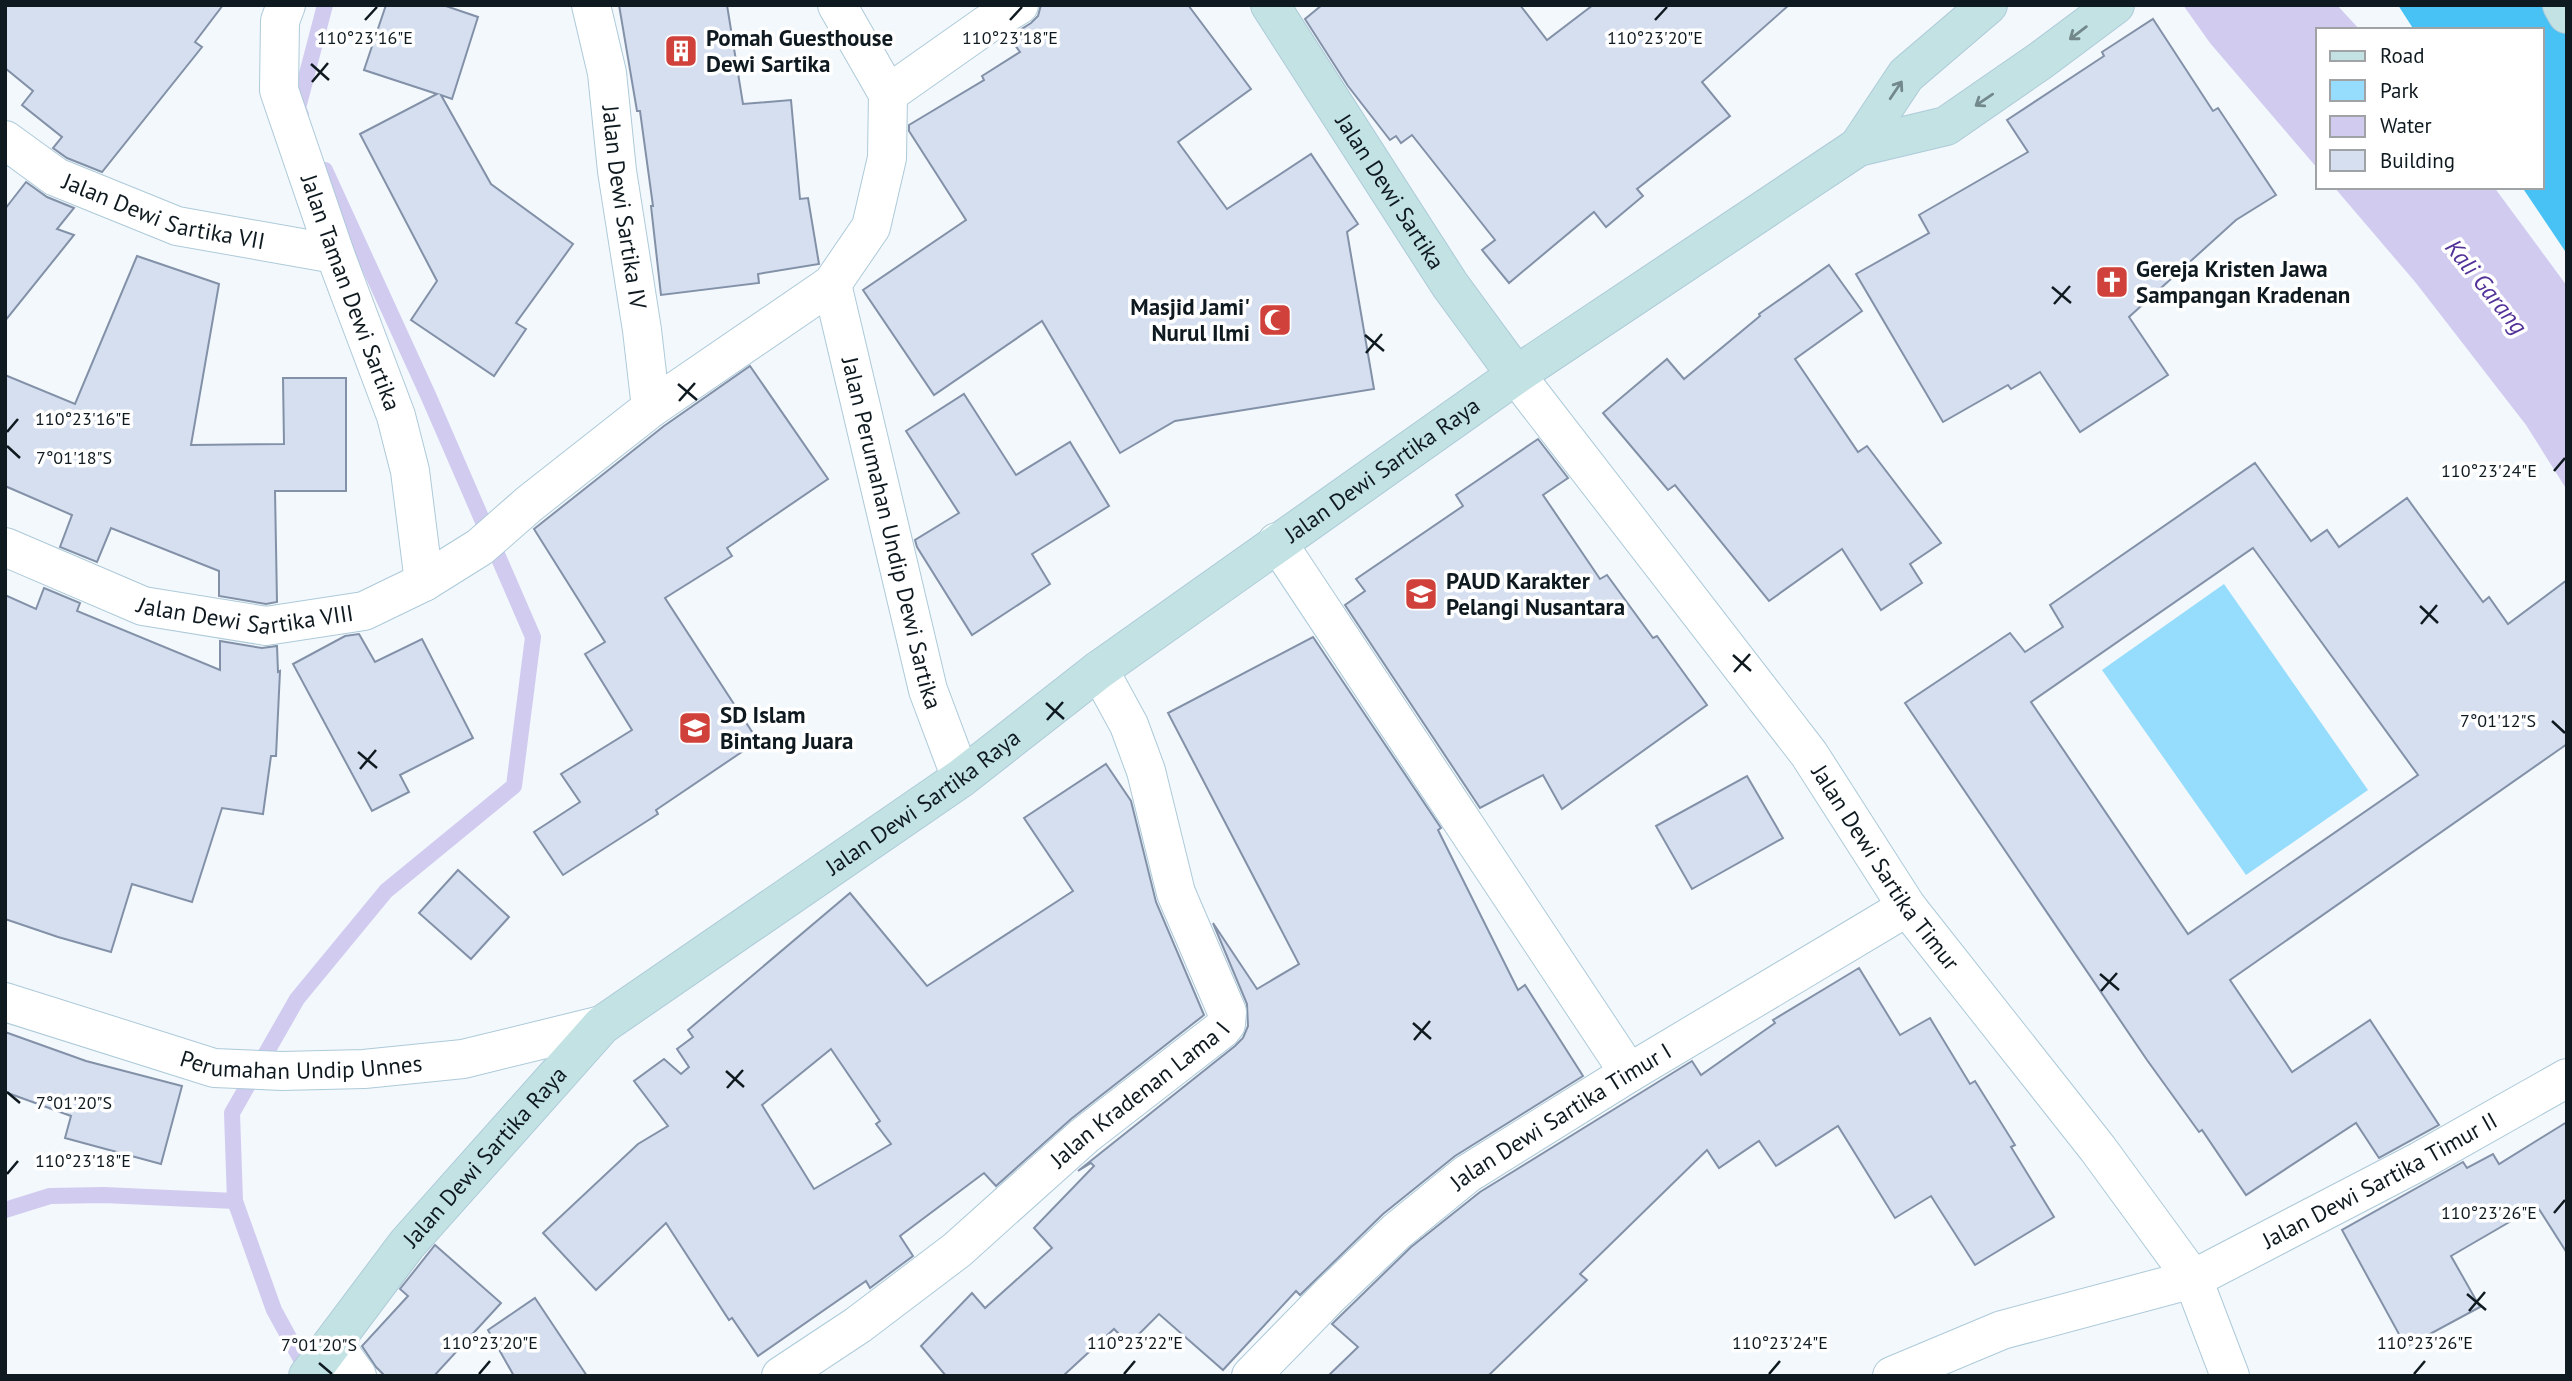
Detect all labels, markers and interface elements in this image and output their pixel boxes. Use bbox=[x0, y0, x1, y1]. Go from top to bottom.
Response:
place label: Pomah Guesthouse Dewi Sartika bbox=[706, 23, 893, 78]
text: 110°23'16"E bbox=[317, 26, 413, 49]
text: 110°23'18"E bbox=[962, 26, 1058, 49]
text: 110°23'20"E bbox=[1607, 26, 1703, 49]
one-way arrow bbox=[2069, 26, 2087, 41]
legend bbox=[2316, 28, 2544, 189]
building icon: Pomah Guesthouse Dewi Sartika bbox=[662, 32, 700, 70]
text: Road bbox=[2380, 42, 2424, 69]
text: Park bbox=[2380, 77, 2419, 104]
one-way arrow bbox=[1889, 81, 1903, 101]
one-way arrow bbox=[1975, 93, 1994, 107]
street label: Jalan Dewi Sartika IV bbox=[596, 103, 654, 312]
street label: Jalan Dewi Sartika bbox=[1329, 107, 1451, 275]
text: Water bbox=[2380, 112, 2432, 139]
text: Building bbox=[2380, 147, 2455, 174]
street label: Jalan Dewi Sartika VII bbox=[58, 166, 267, 255]
street label: Jalan Taman Dewi Sartika bbox=[295, 170, 408, 415]
water label: Kali Garang bbox=[2439, 233, 2534, 341]
place label: Gereja Kristen Jawa Sampangan Kradenan bbox=[2136, 254, 2350, 309]
church icon: Gereja Kristen Jawa Sampangan Kradenan bbox=[2093, 263, 2131, 301]
place label: Masjid Jami' Nurul Ilmi bbox=[1130, 292, 1250, 347]
mosque icon: Masjid Jami' Nurul Ilmi bbox=[1256, 301, 1294, 339]
street label: Jalan Perumahan Undip Dewi Sartika bbox=[836, 353, 949, 713]
street label: Jalan Dewi Sartika Raya bbox=[1278, 390, 1485, 549]
text: 110°23'16"E bbox=[35, 407, 131, 430]
text: 7°01'18"S bbox=[36, 446, 112, 469]
text: 110°23'24"E bbox=[2441, 459, 2537, 482]
place label: PAUD Karakter Pelangi Nusantara bbox=[1446, 566, 1625, 621]
school or university icon: PAUD Karakter Pelangi Nusantara bbox=[1402, 575, 1440, 613]
street label: Jalan Dewi Sartika VIII bbox=[132, 590, 355, 641]
place label: SD Islam Bintang Juara bbox=[720, 700, 853, 755]
school or university icon: SD Islam Bintang Juara bbox=[676, 709, 714, 747]
text: 7°01'12"S bbox=[2460, 709, 2536, 732]
street label: Jalan Dewi Sartika Raya bbox=[819, 722, 1026, 882]
street label: Jalan Dewi Sartika Timur bbox=[1805, 758, 1966, 976]
street label: Jalan Kradenan Lama I bbox=[1043, 1015, 1236, 1174]
street label: Jalan Dewi Sartika Timur I bbox=[1443, 1036, 1676, 1197]
street label: Perumahan Undip Unnes bbox=[177, 1043, 423, 1085]
street label: Jalan Dewi Sartika Raya bbox=[396, 1060, 573, 1254]
text: 7°01'20"S bbox=[36, 1091, 112, 1114]
street label: Jalan Dewi Sartika Timur II bbox=[2256, 1105, 2502, 1255]
text: 110°23'18"E bbox=[35, 1149, 131, 1172]
text: 110°23'26"E bbox=[2441, 1201, 2537, 1224]
text: 110°23'20"E bbox=[442, 1331, 538, 1354]
text: 110°23'22"E bbox=[1087, 1331, 1183, 1354]
text: 110°23'24"E bbox=[1732, 1331, 1828, 1354]
text: 110°23'26"E bbox=[2377, 1331, 2473, 1354]
text: 7°01'20"S bbox=[281, 1333, 357, 1356]

